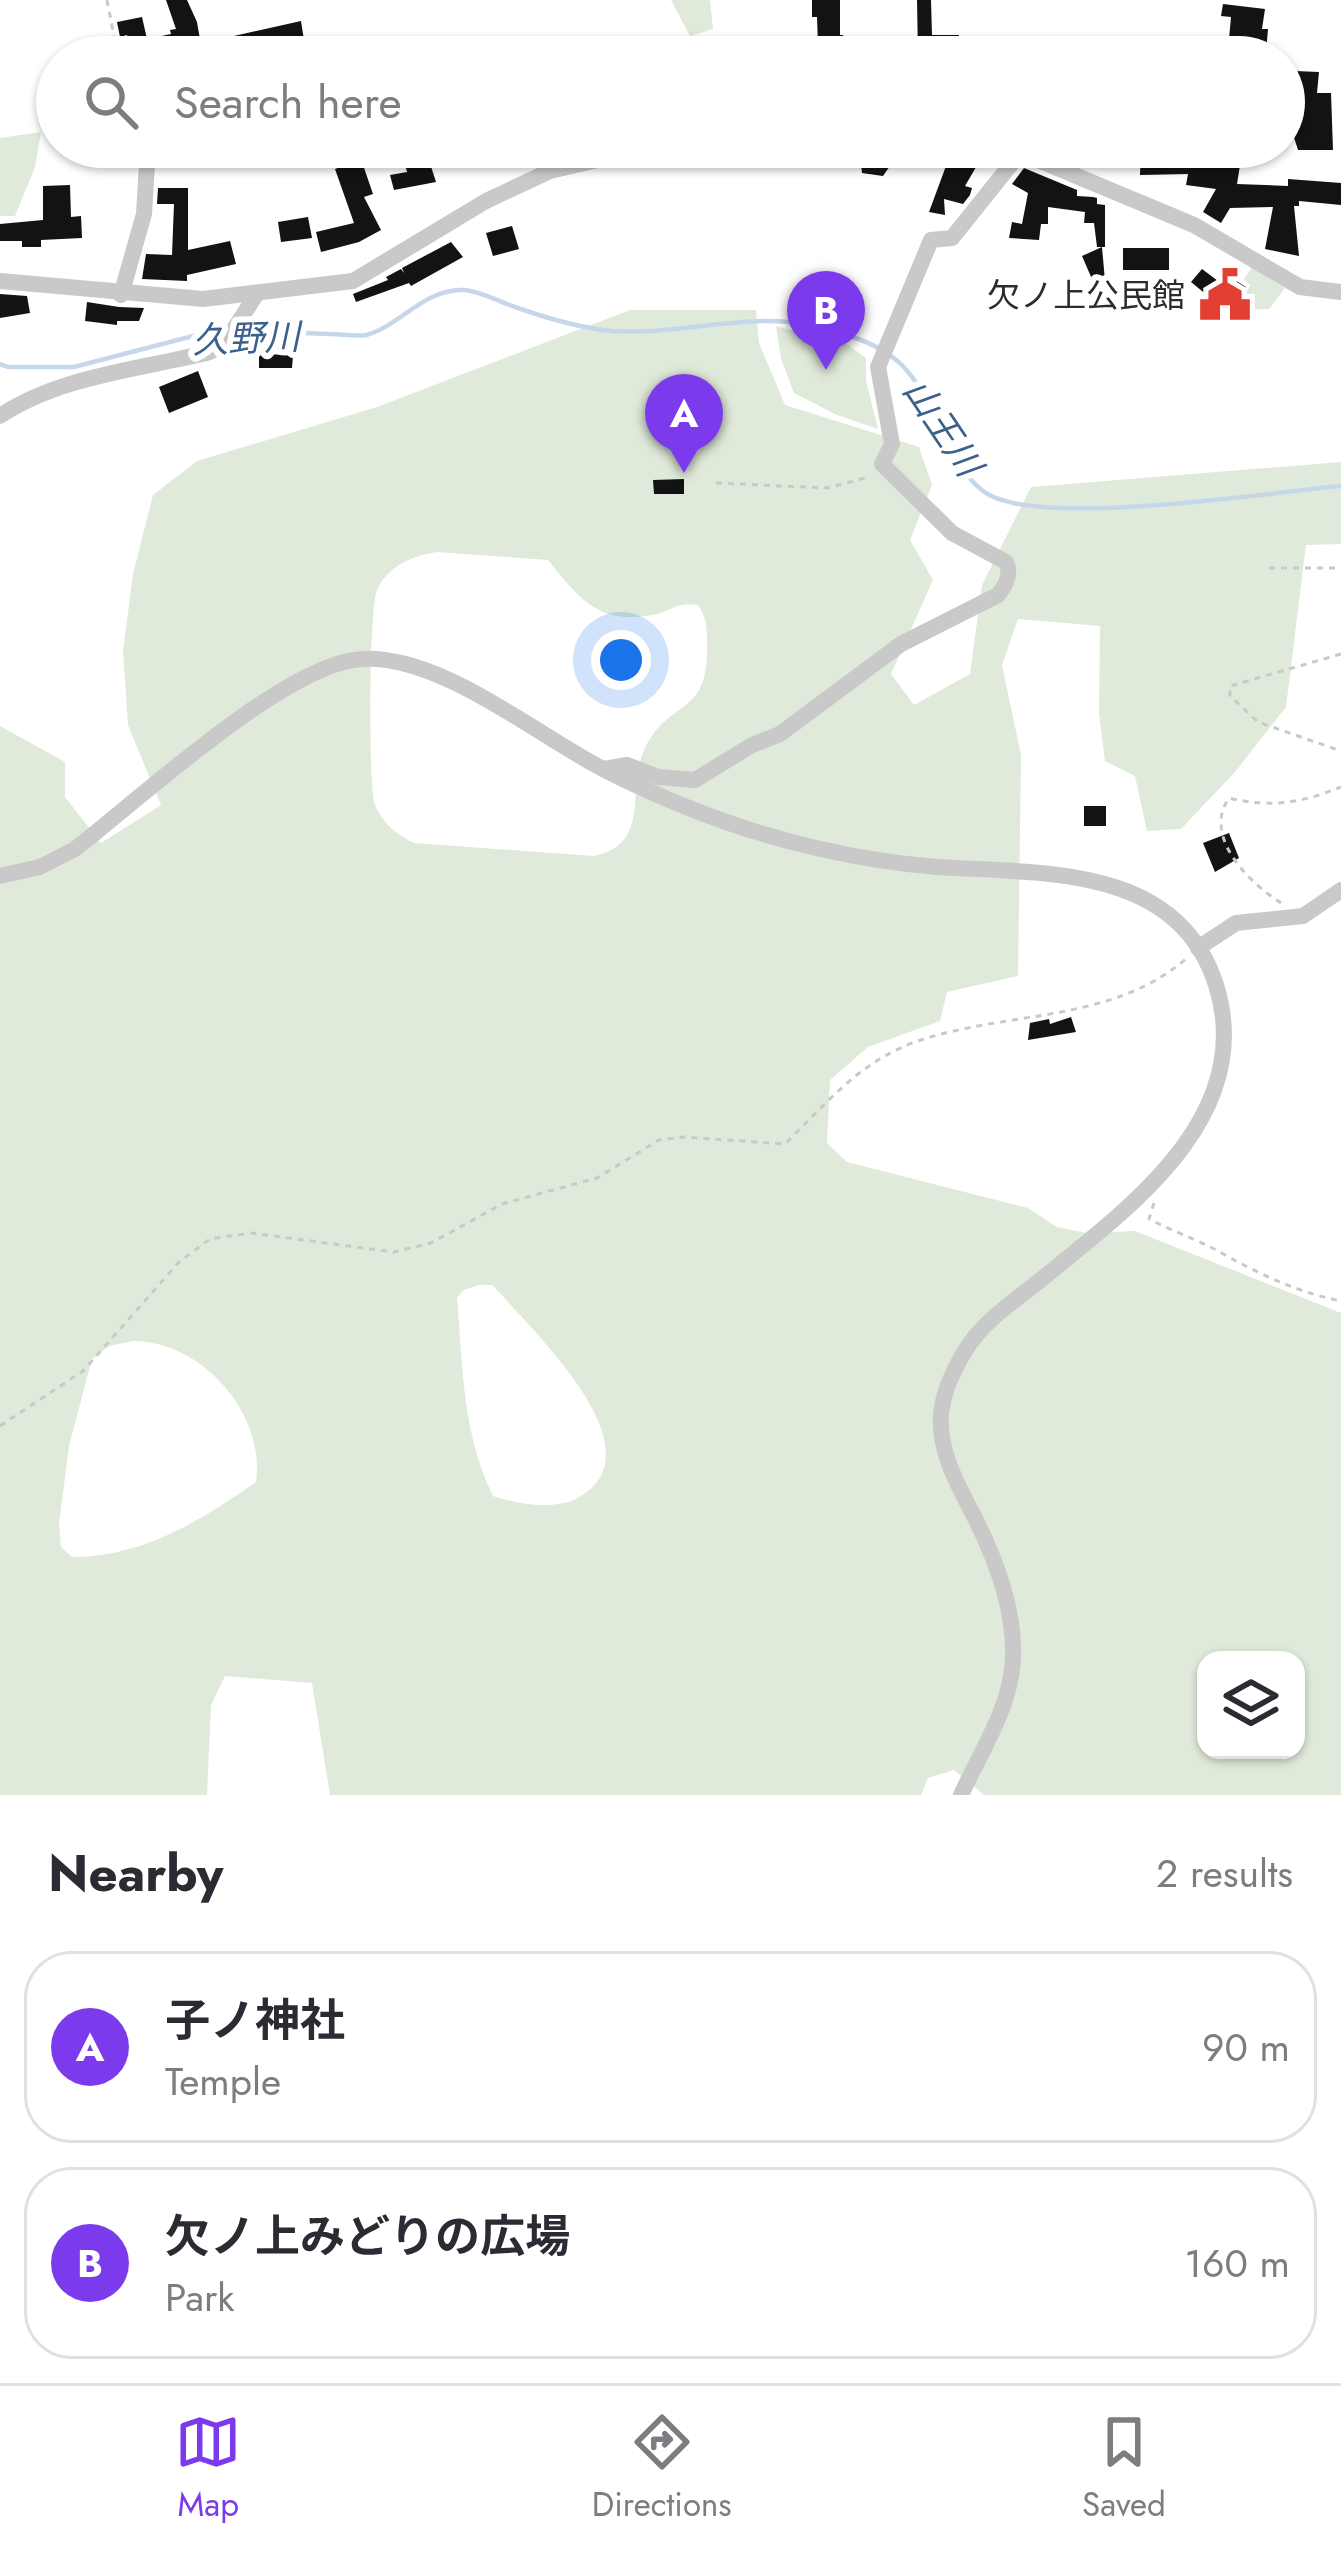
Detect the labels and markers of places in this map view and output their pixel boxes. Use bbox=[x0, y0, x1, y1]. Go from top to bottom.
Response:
public building icon: 欠ノ上公民館 bbox=[1196, 266, 1254, 324]
pin: B bbox=[787, 271, 865, 370]
place label: 欠ノ上公民館 bbox=[987, 272, 1185, 319]
pin: A bbox=[645, 374, 723, 473]

